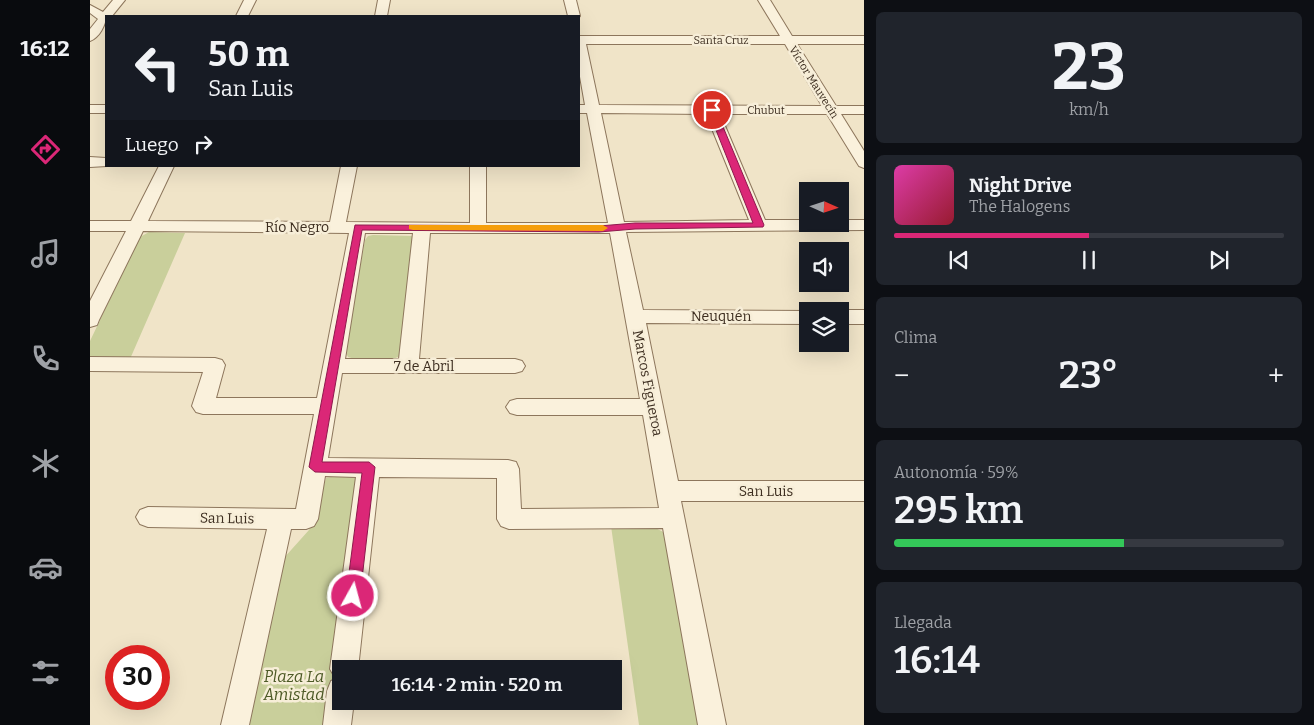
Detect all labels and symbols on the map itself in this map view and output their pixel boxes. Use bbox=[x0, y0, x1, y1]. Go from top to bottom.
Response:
street label: Santa Cruz bbox=[694, 34, 749, 47]
street label: Víctor Mauvecín bbox=[786, 44, 841, 121]
pin bbox=[691, 89, 733, 131]
street label: Chubut bbox=[747, 104, 785, 117]
north arrow bbox=[799, 182, 849, 232]
street label: Río Negro bbox=[265, 219, 329, 236]
street label: Neuquén bbox=[691, 308, 751, 325]
street label: Marcos Figueroa bbox=[629, 329, 666, 438]
street label: 7 de Abril bbox=[394, 358, 454, 375]
street label: San Luis bbox=[739, 483, 793, 500]
street label: San Luis bbox=[200, 510, 254, 527]
position arrow bbox=[326, 569, 378, 621]
speed limit sign: 30 bbox=[105, 645, 170, 710]
park label: Plaza La Amistad bbox=[262, 667, 325, 704]

